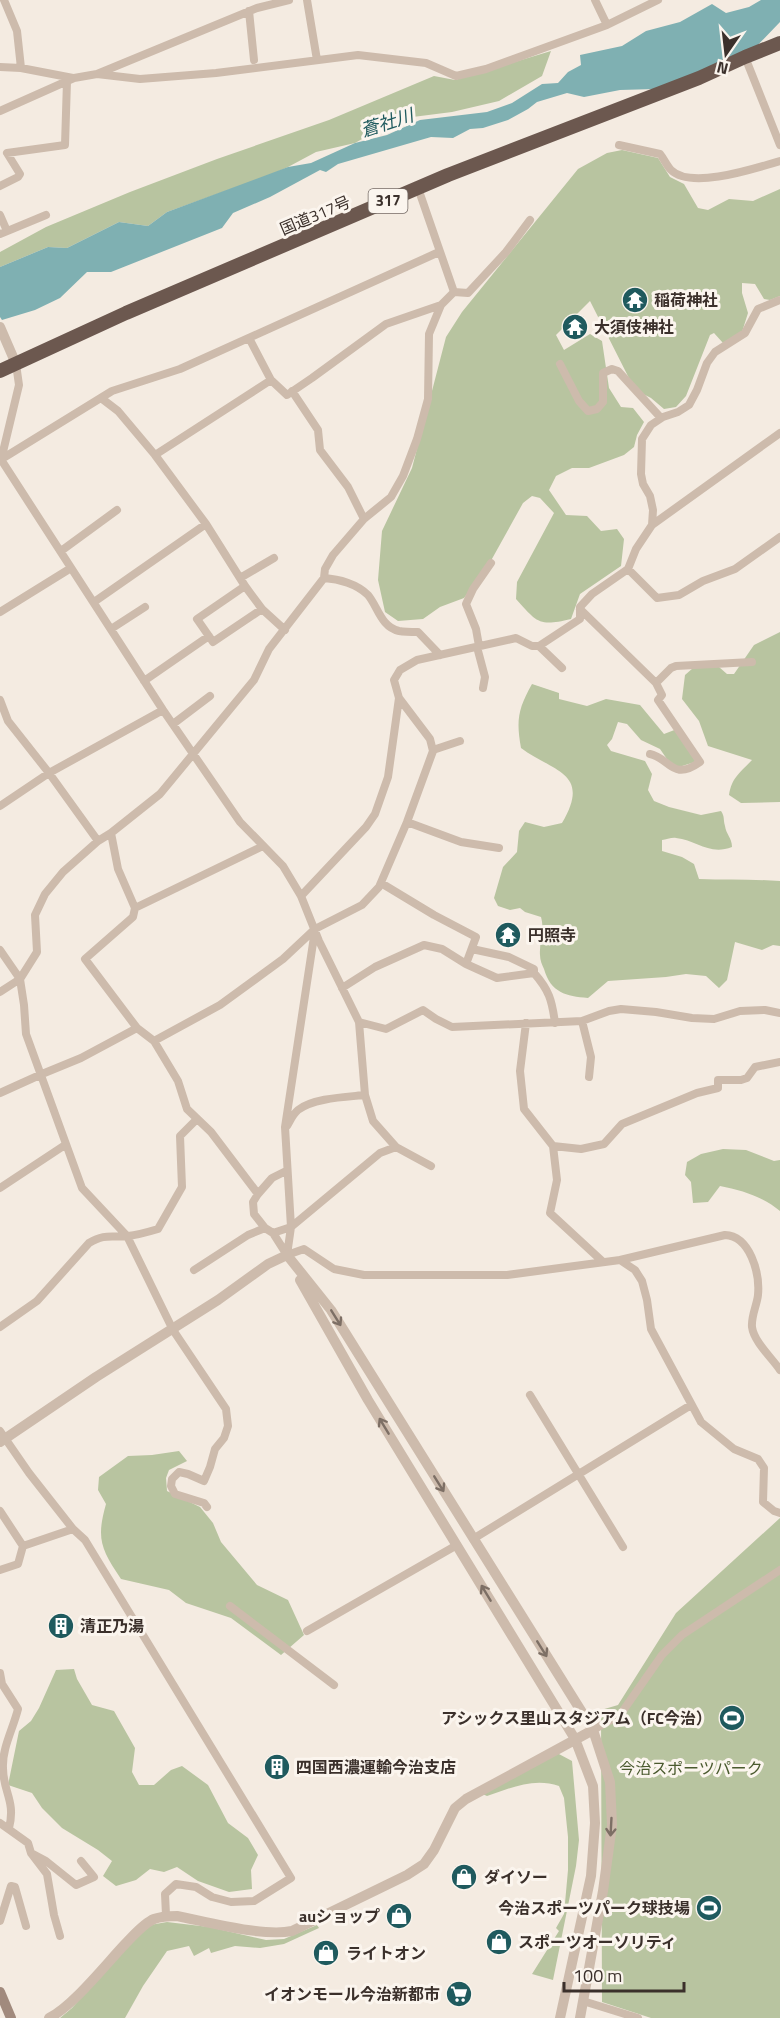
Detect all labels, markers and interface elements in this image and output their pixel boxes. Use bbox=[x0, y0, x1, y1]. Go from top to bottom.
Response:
north arrow bbox=[696, 24, 756, 84]
text: N bbox=[714, 56, 731, 82]
water label: 蒼社川 bbox=[357, 101, 419, 144]
street label: 国道317号 bbox=[276, 189, 354, 241]
road number: 317 bbox=[368, 189, 408, 213]
temple icon: 稲荷神社 bbox=[620, 285, 650, 315]
place label: 稲荷神社 bbox=[654, 288, 718, 312]
temple icon: 大須伎神社 bbox=[560, 312, 590, 342]
place label: 大須伎神社 bbox=[594, 315, 674, 339]
temple icon: 円照寺 bbox=[493, 920, 523, 950]
place label: 円照寺 bbox=[528, 923, 576, 947]
one-way arrow bbox=[330, 1309, 342, 1326]
one-way arrow bbox=[378, 1418, 390, 1435]
one-way arrow bbox=[433, 1475, 445, 1492]
one-way arrow bbox=[479, 1584, 492, 1601]
building icon: 清正乃湯 bbox=[46, 1611, 76, 1641]
place label: 清正乃湯 bbox=[80, 1614, 144, 1638]
one-way arrow bbox=[537, 1640, 549, 1657]
sports icon: アシックス里山スタジアム（FC今治） bbox=[717, 1703, 747, 1733]
place label: アシックス里山スタジアム（FC今治） bbox=[441, 1706, 712, 1730]
building icon: 四国西濃運輸今治支店 bbox=[262, 1752, 292, 1782]
place label: 四国西濃運輸今治支店 bbox=[296, 1755, 456, 1779]
park label: 今治スポーツパーク bbox=[619, 1756, 763, 1780]
one-way arrow bbox=[605, 1817, 616, 1836]
shop icon: ダイソー bbox=[449, 1862, 479, 1892]
place label: ダイソー bbox=[484, 1865, 548, 1889]
sports icon: 今治スポーツパーク球技場 bbox=[694, 1893, 724, 1923]
place label: 今治スポーツパーク球技場 bbox=[498, 1896, 690, 1920]
shop icon: auショップ bbox=[384, 1901, 414, 1931]
place label: auショップ bbox=[299, 1904, 380, 1928]
shop icon: スポーツオーソリティ bbox=[484, 1927, 514, 1957]
place label: スポーツオーソリティ bbox=[518, 1930, 677, 1954]
shop icon: ライトオン bbox=[311, 1938, 341, 1968]
place label: ライトオン bbox=[346, 1941, 426, 1965]
scale bar bbox=[564, 1955, 684, 1993]
text: 100 m bbox=[573, 1962, 622, 1989]
supermarket icon: イオンモール今治新都市 bbox=[444, 1979, 474, 2009]
place label: イオンモール今治新都市 bbox=[264, 1982, 440, 2006]

